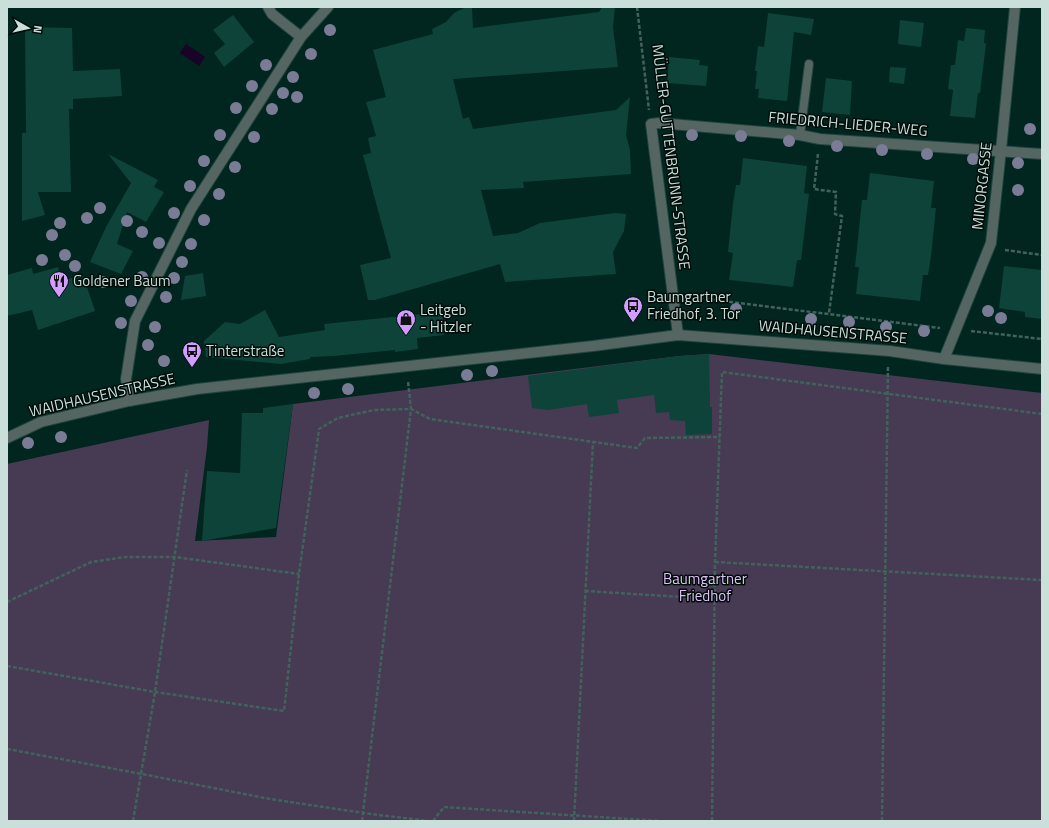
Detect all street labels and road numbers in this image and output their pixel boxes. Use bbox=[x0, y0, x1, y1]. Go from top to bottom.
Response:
street label: MÜLLER-GUTTENBRUNN-STRASSE bbox=[646, 43, 697, 271]
street label: FRIEDRICH-LIEDER-WEG bbox=[767, 105, 929, 142]
street label: MINORGASSE bbox=[965, 141, 998, 231]
street label: WAIDHAUSENSTRASSE bbox=[758, 314, 908, 349]
street label: WAIDHAUSENSTRASSE bbox=[27, 367, 177, 422]

